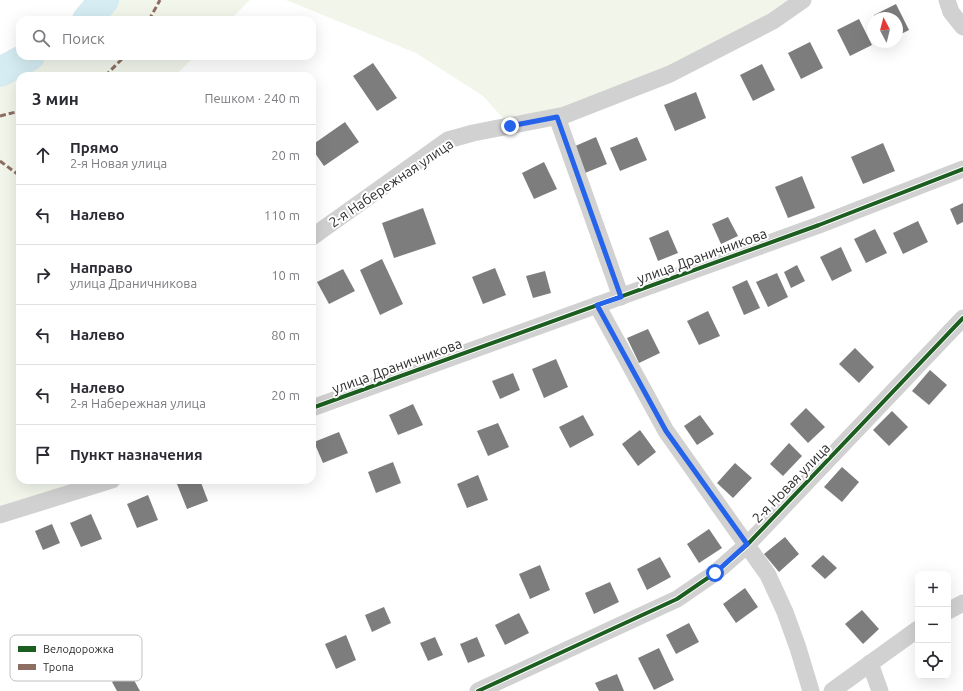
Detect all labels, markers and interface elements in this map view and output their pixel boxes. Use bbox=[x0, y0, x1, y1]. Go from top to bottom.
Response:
north arrow bbox=[867, 12, 903, 48]
search box bbox=[16, 16, 316, 60]
icon: search bbox=[30, 27, 52, 49]
text: Поиск bbox=[62, 30, 105, 47]
text: 3 мин bbox=[32, 89, 79, 108]
text: Пешком · 240 m bbox=[204, 91, 300, 105]
route end bbox=[501, 117, 519, 135]
street label: 2-я Набережная улица bbox=[326, 135, 456, 231]
text: Прямо bbox=[70, 139, 119, 156]
icon: ahead bbox=[32, 144, 54, 166]
text: 20 m bbox=[271, 148, 300, 162]
text: 2-я Новая улица bbox=[70, 156, 167, 170]
icon: left bbox=[32, 204, 54, 226]
text: Налево bbox=[70, 206, 125, 223]
text: 110 m bbox=[264, 208, 300, 222]
street label: улица Драничникова bbox=[635, 225, 769, 287]
text: Направо bbox=[70, 259, 133, 276]
icon: right bbox=[32, 264, 54, 286]
text: 10 m bbox=[271, 268, 300, 282]
text: улица Драничникова bbox=[70, 276, 197, 290]
icon: left bbox=[32, 324, 54, 346]
text: Налево bbox=[70, 326, 125, 343]
text: 80 m bbox=[271, 328, 300, 342]
street label: улица Драничникова bbox=[330, 335, 464, 397]
text: Налево bbox=[70, 379, 125, 396]
icon: left bbox=[32, 384, 54, 406]
text: 20 m bbox=[271, 388, 300, 402]
text: 2-я Набережная улица bbox=[70, 396, 206, 410]
street label: 2-я Новая улица bbox=[749, 440, 833, 526]
icon: arrive bbox=[32, 444, 54, 466]
text: Пункт назначения bbox=[70, 446, 203, 463]
route start bbox=[706, 564, 724, 582]
map controls bbox=[915, 571, 951, 679]
button: + bbox=[915, 571, 951, 607]
button: − bbox=[915, 607, 951, 643]
legend bbox=[10, 635, 142, 681]
text: Велодорожка bbox=[43, 643, 114, 655]
button: locate bbox=[915, 643, 951, 679]
text: Тропа bbox=[43, 661, 74, 673]

